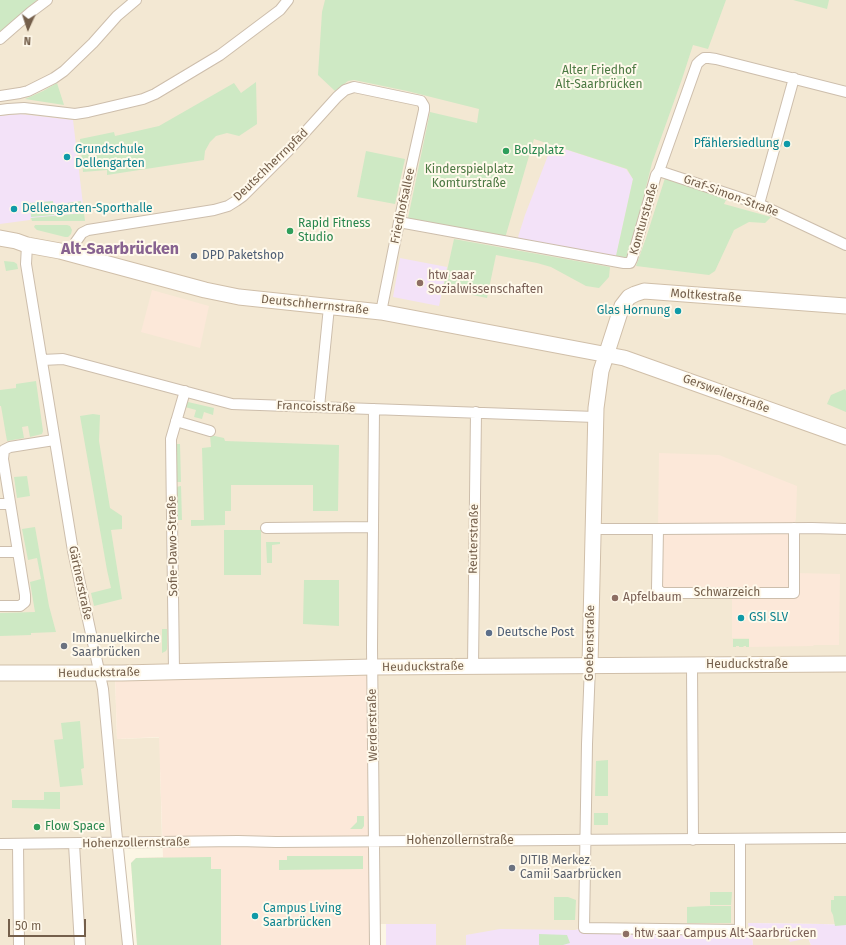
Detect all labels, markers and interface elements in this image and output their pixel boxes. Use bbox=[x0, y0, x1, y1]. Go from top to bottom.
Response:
north arrow bbox=[8, 8, 48, 48]
text: N bbox=[23, 34, 31, 47]
park label: Alter Friedhof Alt-Saarbrücken bbox=[556, 64, 642, 92]
street label: Deutschherrnpfad bbox=[231, 126, 311, 204]
place label: Pfählersiedlung bbox=[694, 137, 779, 151]
marker: Pfählersiedlung bbox=[782, 139, 792, 149]
place label: Grundschule Dellengarten bbox=[75, 143, 145, 171]
place label: Bolzplatz bbox=[514, 144, 564, 158]
marker: Bolzplatz bbox=[501, 146, 511, 156]
marker: Grundschule Dellengarten bbox=[62, 152, 72, 162]
park label: Kinderspielplatz Komturstraße bbox=[425, 163, 513, 191]
street label: Friedhofsallee bbox=[388, 167, 418, 245]
street label: Graf-Simon-Straße bbox=[681, 172, 781, 220]
street label: Komturstraße bbox=[627, 181, 661, 257]
place label: Dellengarten-Sporthalle bbox=[22, 202, 153, 216]
marker: Dellengarten-Sporthalle bbox=[9, 204, 19, 214]
place label: Rapid Fitness Studio bbox=[298, 217, 370, 245]
marker: Rapid Fitness Studio bbox=[285, 226, 295, 236]
district label: Alt-Saarbrücken bbox=[61, 240, 179, 260]
place label: DPD Paketshop bbox=[202, 249, 284, 263]
marker: DPD Paketshop bbox=[189, 251, 199, 261]
place label: htw saar Sozialwissenschaften bbox=[428, 269, 543, 297]
marker: htw saar Sozialwissenschaften bbox=[415, 278, 425, 288]
street label: Moltkestraße bbox=[670, 286, 742, 306]
street label: Deutschherrnstraße bbox=[260, 292, 370, 318]
place label: Glas Hornung bbox=[597, 304, 670, 318]
marker: Glas Hornung bbox=[673, 306, 683, 316]
street label: Gersweilerstraße bbox=[681, 372, 771, 416]
street label: Francoisstraße bbox=[276, 398, 356, 416]
street label: Sofie-Dawo-Straße bbox=[165, 495, 181, 597]
street label: Reuterstraße bbox=[466, 504, 482, 574]
street label: Gärtnerstraße bbox=[65, 545, 95, 621]
street label: Schwarzeich bbox=[694, 586, 760, 600]
place label: Apfelbaum bbox=[623, 591, 682, 605]
marker: Apfelbaum bbox=[610, 593, 620, 603]
street label: Goebenstraße bbox=[582, 605, 598, 681]
place label: GSI SLV bbox=[749, 611, 788, 625]
marker: GSI SLV bbox=[736, 613, 746, 623]
place label: Deutsche Post bbox=[497, 626, 574, 640]
marker: Deutsche Post bbox=[484, 628, 494, 638]
place label: Immanuelkirche Saarbrücken bbox=[72, 632, 160, 660]
marker: Immanuelkirche Saarbrücken bbox=[59, 641, 69, 651]
street label: Heuduckstraße bbox=[706, 658, 788, 672]
street label: Heuduckstraße bbox=[382, 659, 464, 675]
street label: Heuduckstraße bbox=[58, 665, 140, 681]
street label: Werderstraße bbox=[365, 688, 381, 762]
place label: Flow Space bbox=[45, 820, 105, 834]
marker: Flow Space bbox=[32, 822, 42, 832]
street label: Hohenzollernstraße bbox=[406, 834, 514, 848]
street label: Hohenzollernstraße bbox=[82, 835, 190, 851]
place label: DITIB Merkez Camii Saarbrücken bbox=[520, 854, 622, 882]
marker: DITIB Merkez Camii Saarbrücken bbox=[507, 863, 517, 873]
place label: Campus Living Saarbrücken bbox=[263, 902, 341, 930]
scale bar bbox=[10, 911, 88, 937]
marker: Campus Living Saarbrücken bbox=[250, 911, 260, 921]
text: 50 m bbox=[15, 919, 41, 933]
place label: htw saar Campus Alt-Saarbrücken bbox=[634, 927, 817, 941]
marker: htw saar Campus Alt-Saarbrücken bbox=[621, 929, 631, 939]

